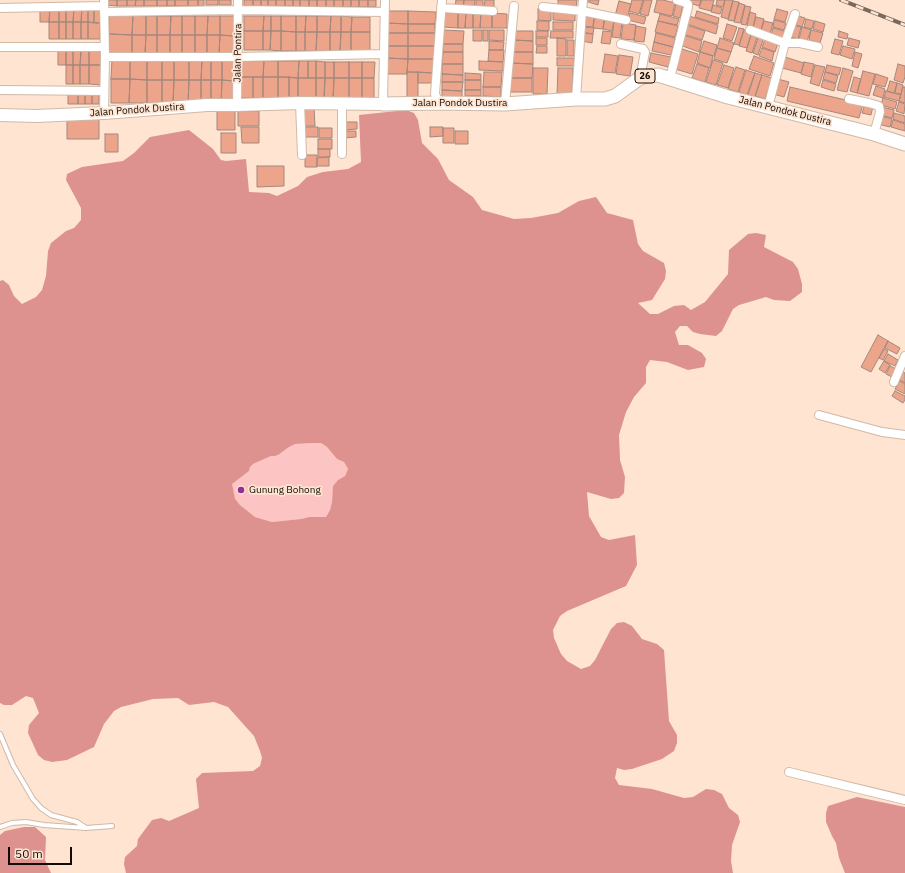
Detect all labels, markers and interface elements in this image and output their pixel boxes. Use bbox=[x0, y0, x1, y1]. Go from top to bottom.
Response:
street label: Jalan Pontira bbox=[231, 24, 245, 82]
road number: 26 bbox=[635, 69, 655, 83]
street label: Jalan Pondok Dustira bbox=[738, 94, 832, 128]
street label: Jalan Pondok Dustira bbox=[413, 97, 507, 109]
street label: Jalan Pondok Dustira bbox=[89, 101, 185, 119]
place label: Gunung Bohong bbox=[249, 484, 321, 496]
marker: Gunung Bohong bbox=[236, 485, 246, 495]
scale bar bbox=[10, 839, 74, 865]
text: 50 m bbox=[15, 846, 43, 861]

